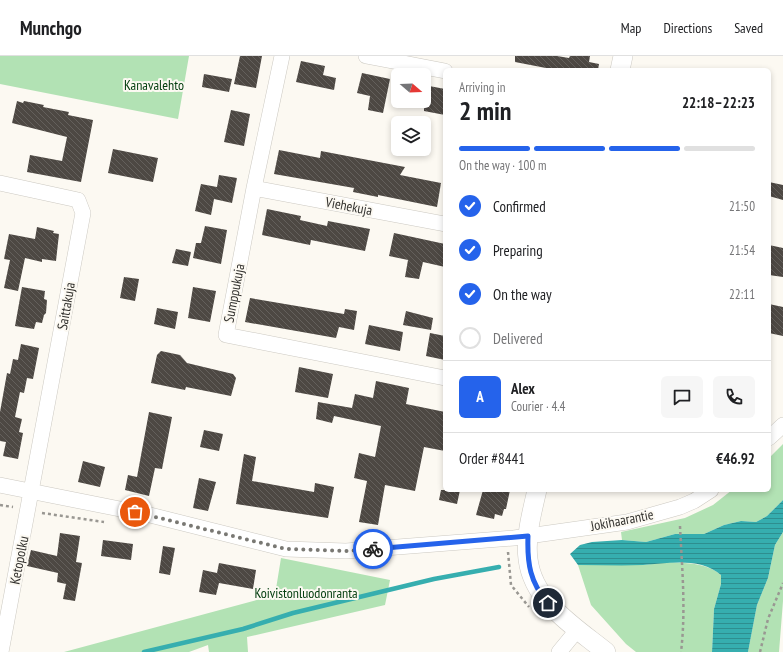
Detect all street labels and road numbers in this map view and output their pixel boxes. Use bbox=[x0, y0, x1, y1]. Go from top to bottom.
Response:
street label: Viehekuja bbox=[323, 192, 374, 219]
street label: Sumppukuja bbox=[219, 262, 249, 324]
street label: Saittakuja bbox=[53, 281, 79, 331]
street label: Jokihaarantie bbox=[588, 505, 655, 535]
street label: Ketopolku bbox=[6, 534, 32, 586]

